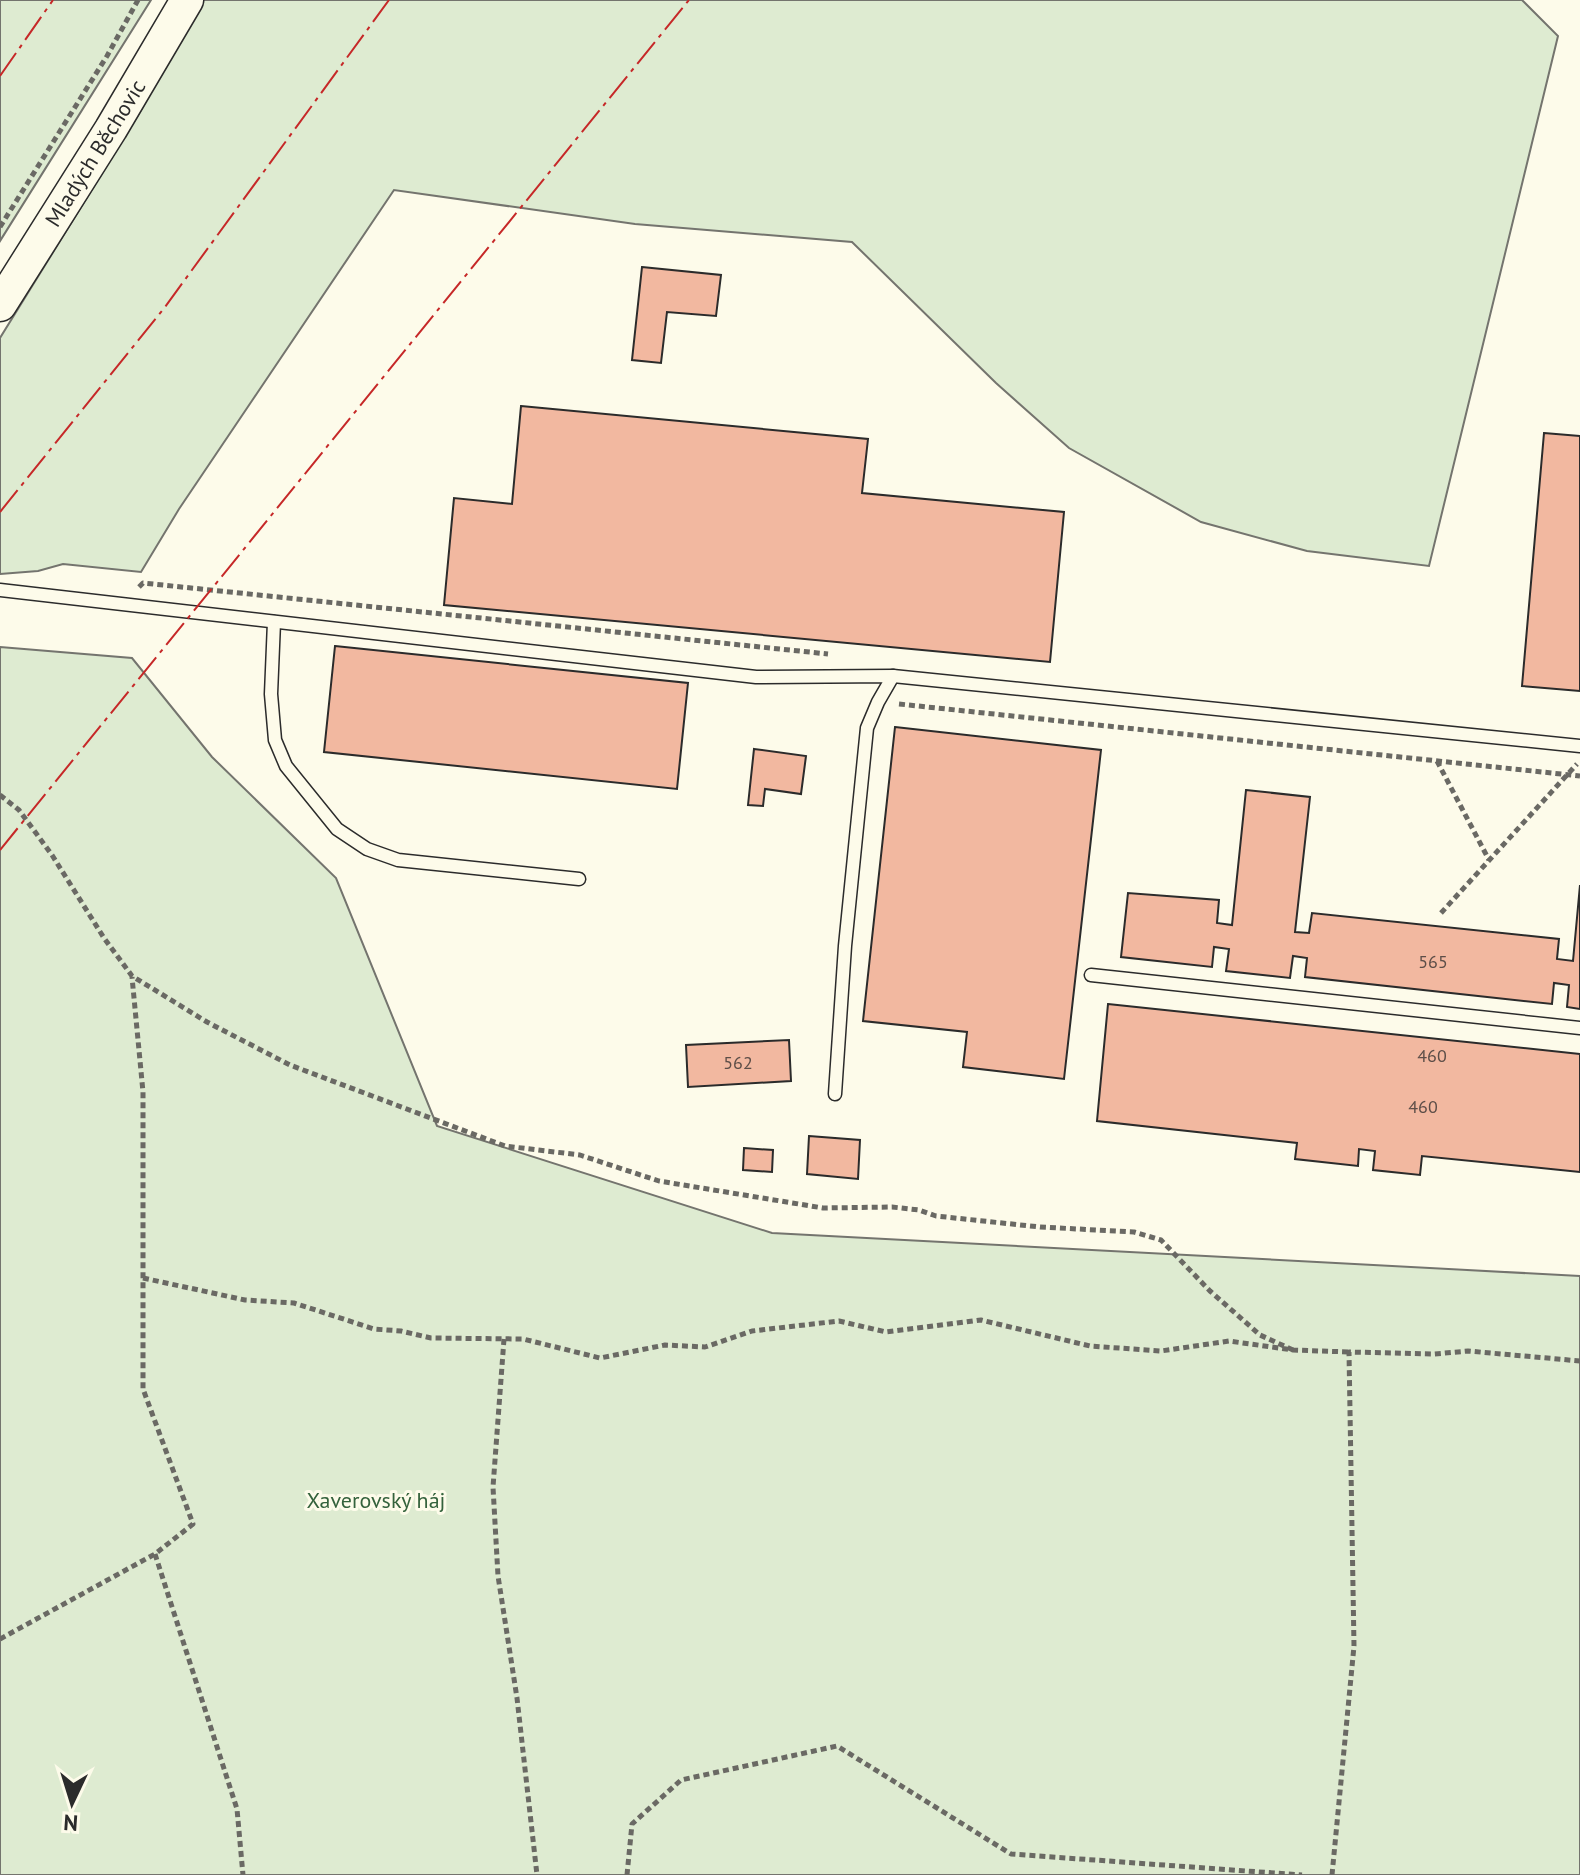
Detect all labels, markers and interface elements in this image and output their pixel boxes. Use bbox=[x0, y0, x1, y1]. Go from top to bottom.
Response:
street label: Mladých Běchovic bbox=[39, 74, 151, 232]
house number: 565 bbox=[1418, 950, 1448, 973]
house number: 460 bbox=[1417, 1044, 1447, 1067]
house number: 562 bbox=[723, 1051, 753, 1074]
house number: 460 bbox=[1408, 1095, 1438, 1118]
park label: Xaverovský háj bbox=[307, 1486, 445, 1514]
north arrow bbox=[32, 1763, 112, 1843]
text: N bbox=[62, 1808, 79, 1837]

